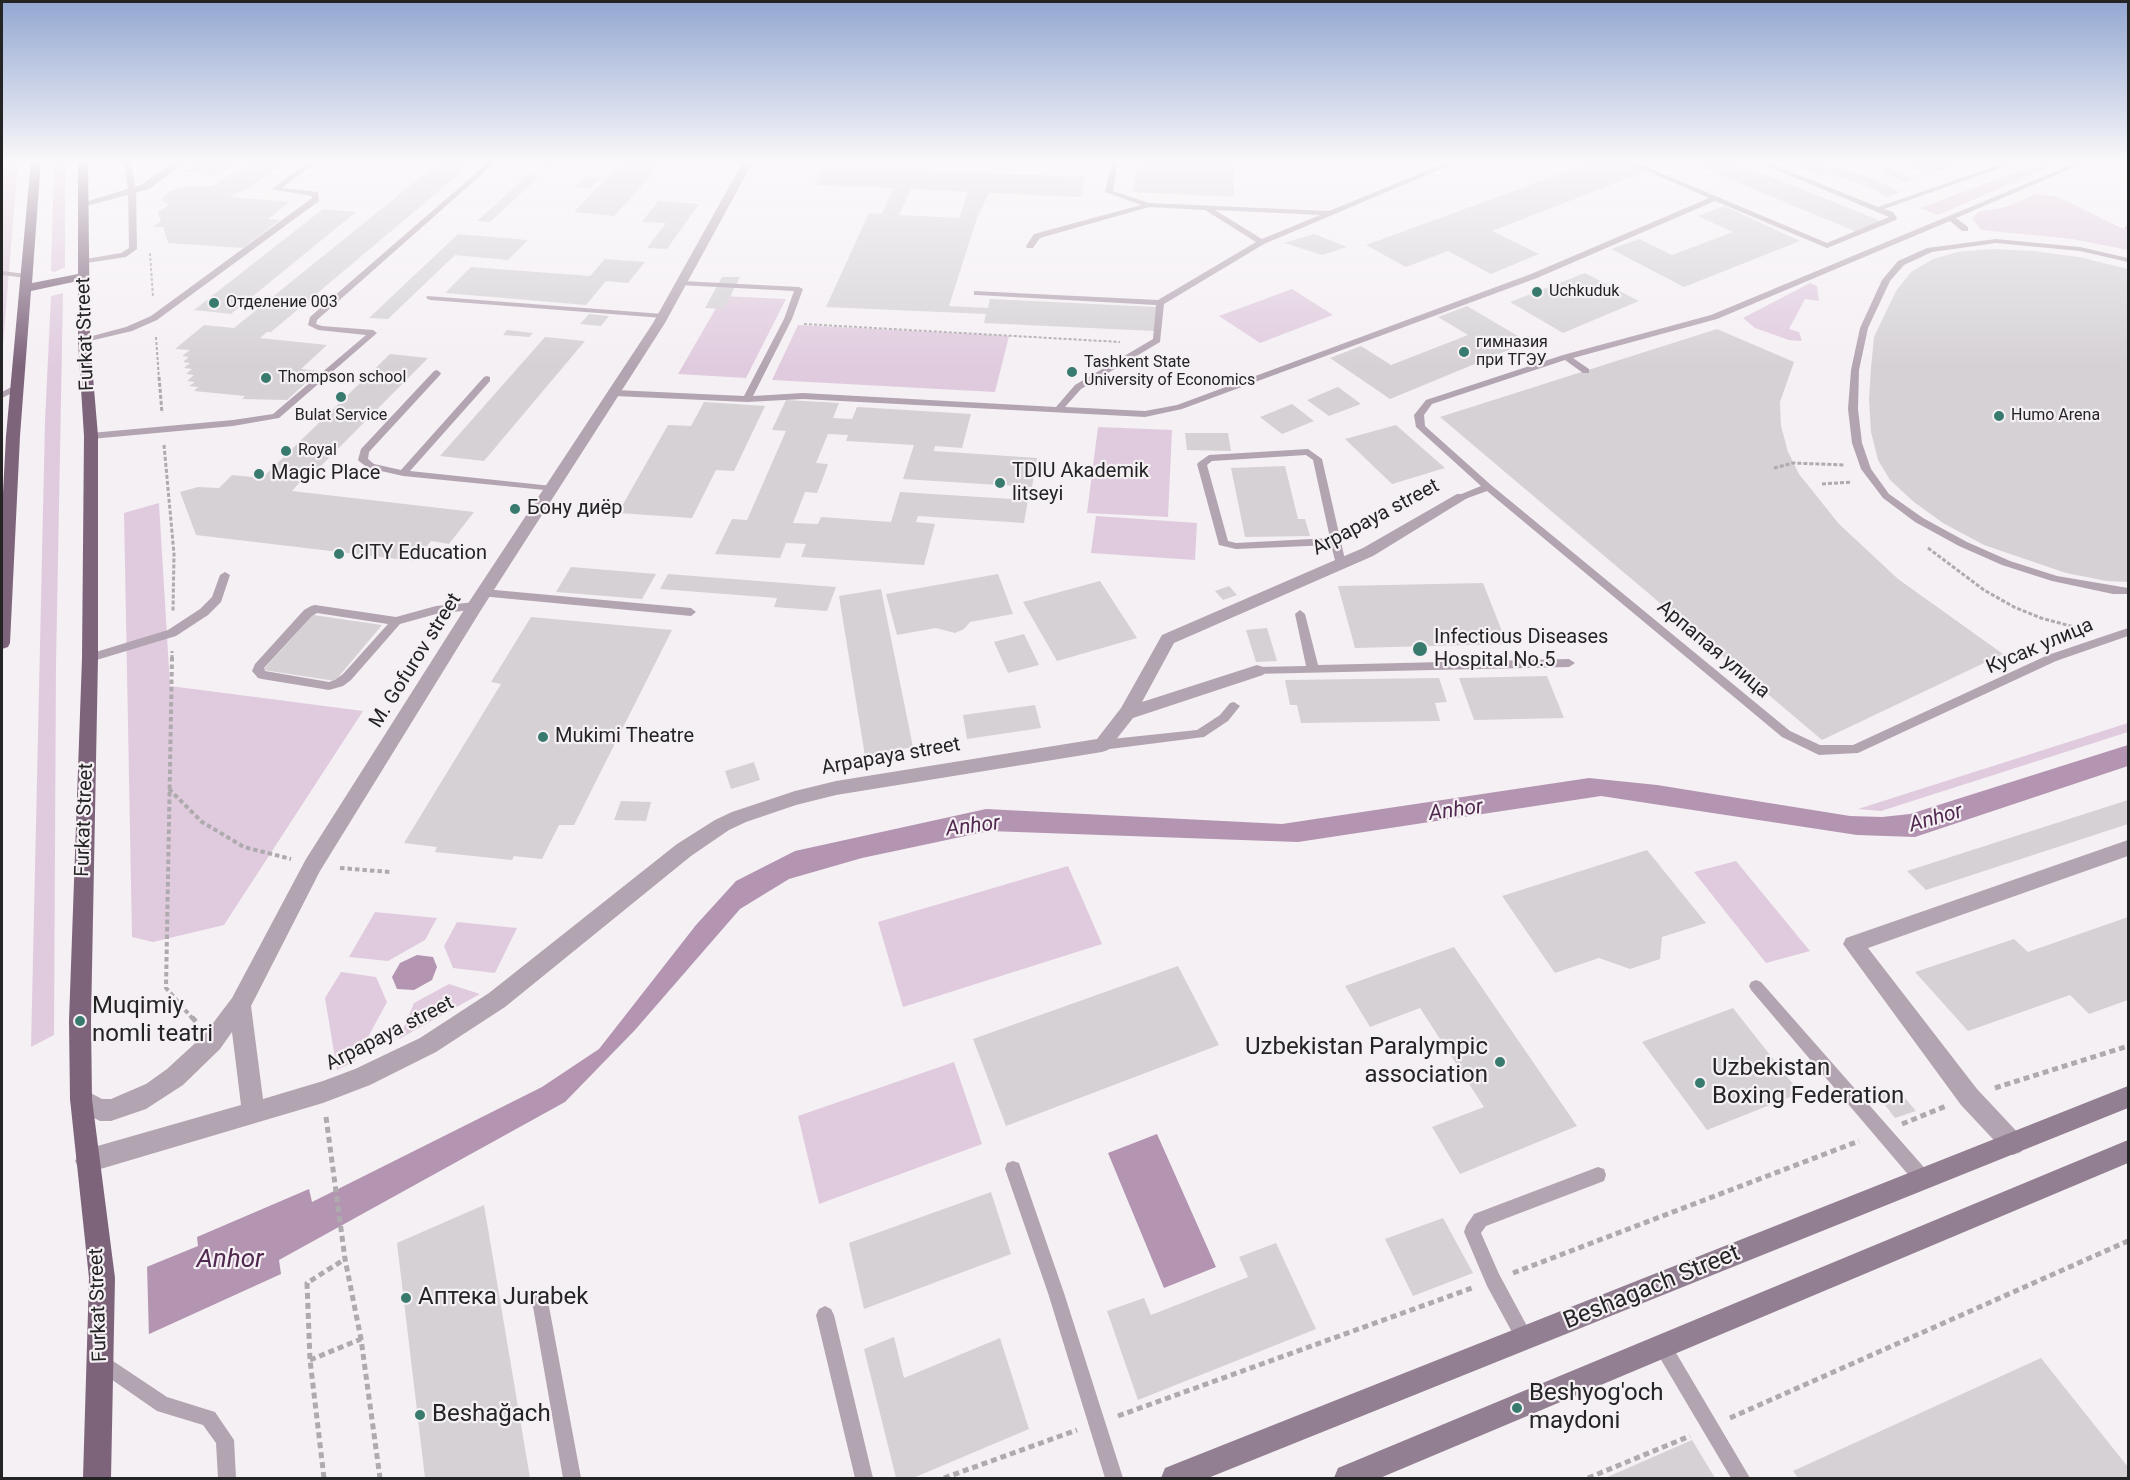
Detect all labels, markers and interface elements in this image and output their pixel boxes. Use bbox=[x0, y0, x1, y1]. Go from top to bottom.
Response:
street label: Furkat Street bbox=[72, 277, 100, 391]
place label: Uchkuduk bbox=[1549, 282, 1619, 302]
marker: Uchkuduk bbox=[1530, 285, 1544, 299]
place label: Отделение 003 bbox=[226, 293, 338, 313]
marker: Отделение 003 bbox=[207, 296, 221, 310]
place label: гимназия при ТГЭУ bbox=[1476, 333, 1548, 371]
marker: гимназия при ТГЭУ bbox=[1457, 345, 1471, 359]
place label: Tashkent State University of Economics bbox=[1084, 353, 1255, 391]
marker: Tashkent State University of Economics bbox=[1065, 365, 1079, 379]
place label: Thompson school bbox=[278, 368, 406, 388]
marker: Thompson school bbox=[259, 371, 273, 385]
marker: Bulat Service bbox=[334, 390, 348, 404]
place label: Bulat Service bbox=[295, 406, 387, 426]
place label: Humo Arena bbox=[2011, 406, 2100, 426]
marker: Humo Arena bbox=[1992, 409, 2006, 423]
place label: Royal bbox=[298, 441, 337, 461]
marker: Royal bbox=[279, 444, 293, 458]
place label: TDIU Akademik litseyi bbox=[1012, 460, 1149, 507]
place label: Magic Place bbox=[271, 462, 380, 486]
marker: Magic Place bbox=[252, 467, 266, 481]
street label: Arpapaya street bbox=[1308, 474, 1444, 562]
marker: TDIU Akademik litseyi bbox=[993, 476, 1007, 490]
place label: Бону диёр bbox=[527, 497, 622, 521]
marker: Бону диёр bbox=[508, 502, 522, 516]
place label: CITY Education bbox=[351, 542, 487, 566]
marker: CITY Education bbox=[332, 547, 346, 561]
street label: M. Gofurov street bbox=[365, 589, 467, 733]
street label: Арпапая улица bbox=[1652, 596, 1774, 704]
street label: Кусак улица bbox=[1983, 614, 2097, 680]
place label: Infectious Diseases Hospital No.5 bbox=[1434, 626, 1608, 673]
marker: Infectious Diseases Hospital No.5 bbox=[1411, 640, 1429, 658]
place label: Mukimi Theatre bbox=[555, 725, 694, 749]
marker: Mukimi Theatre bbox=[536, 730, 550, 744]
street label: Arpapaya street bbox=[820, 733, 962, 781]
street label: Furkat Street bbox=[71, 763, 99, 877]
water label: Anhor bbox=[1427, 795, 1485, 827]
water label: Anhor bbox=[1906, 799, 1966, 839]
water label: Anhor bbox=[945, 811, 1001, 843]
street label: Arpapaya street bbox=[322, 991, 458, 1077]
place label: Muqimiy nomli teatri bbox=[92, 993, 213, 1049]
marker: Muqimiy nomli teatri bbox=[73, 1014, 87, 1028]
place label: Uzbekistan Paralympic association bbox=[1245, 1034, 1488, 1090]
marker: Uzbekistan Paralympic association bbox=[1493, 1055, 1507, 1069]
place label: Uzbekistan Boxing Federation bbox=[1712, 1055, 1904, 1111]
marker: Uzbekistan Boxing Federation bbox=[1693, 1076, 1707, 1090]
street label: Beshagach Street bbox=[1559, 1239, 1745, 1337]
water label: Anhor bbox=[196, 1244, 264, 1276]
street label: Furkat Street bbox=[85, 1248, 113, 1362]
place label: Аптека Jurabek bbox=[418, 1284, 588, 1312]
marker: Аптека Jurabek bbox=[399, 1291, 413, 1305]
place label: Beshyog'och maydoni bbox=[1529, 1380, 1664, 1436]
place label: Beshağach bbox=[432, 1401, 551, 1429]
marker: Beshyog'och maydoni bbox=[1510, 1401, 1524, 1415]
marker: Beshağach bbox=[413, 1408, 427, 1422]

